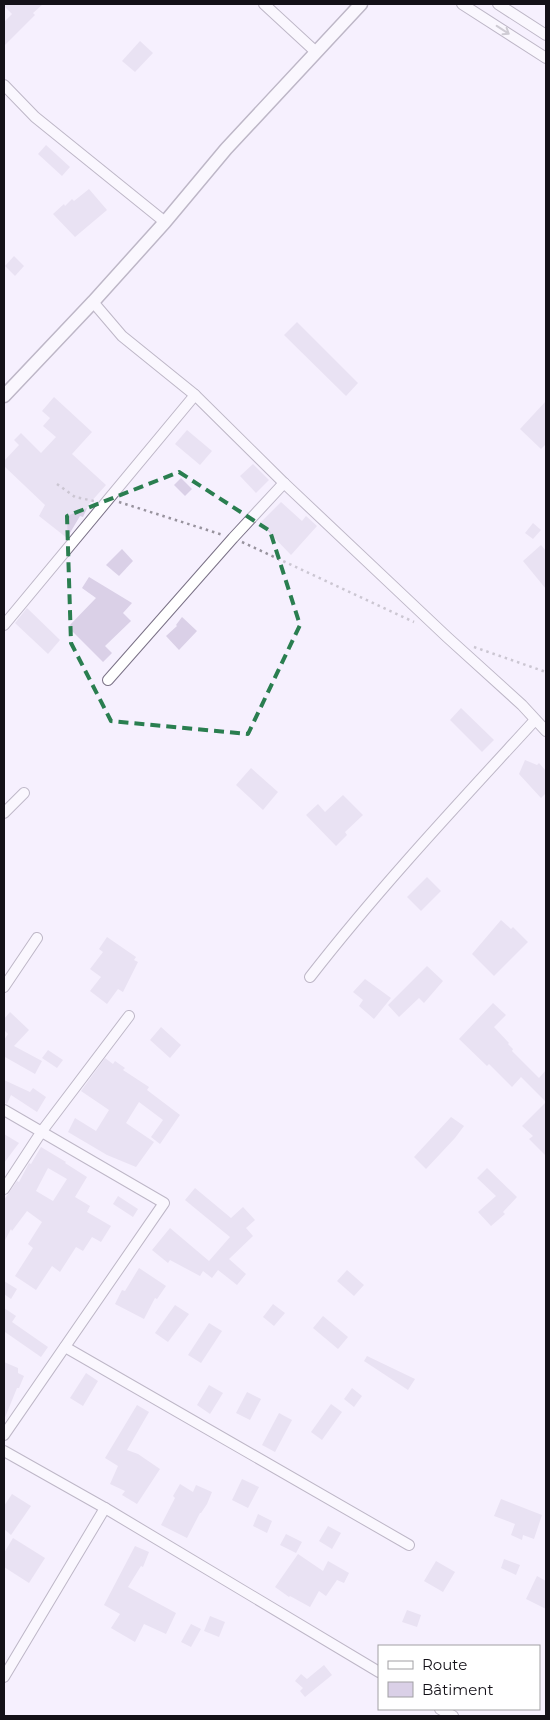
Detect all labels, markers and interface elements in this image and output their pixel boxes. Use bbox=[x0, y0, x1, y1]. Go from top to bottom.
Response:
one-way arrow bbox=[495, 25, 509, 35]
legend bbox=[378, 1645, 540, 1710]
text: Route bbox=[422, 1655, 467, 1674]
text: Bâtiment bbox=[422, 1680, 494, 1699]

